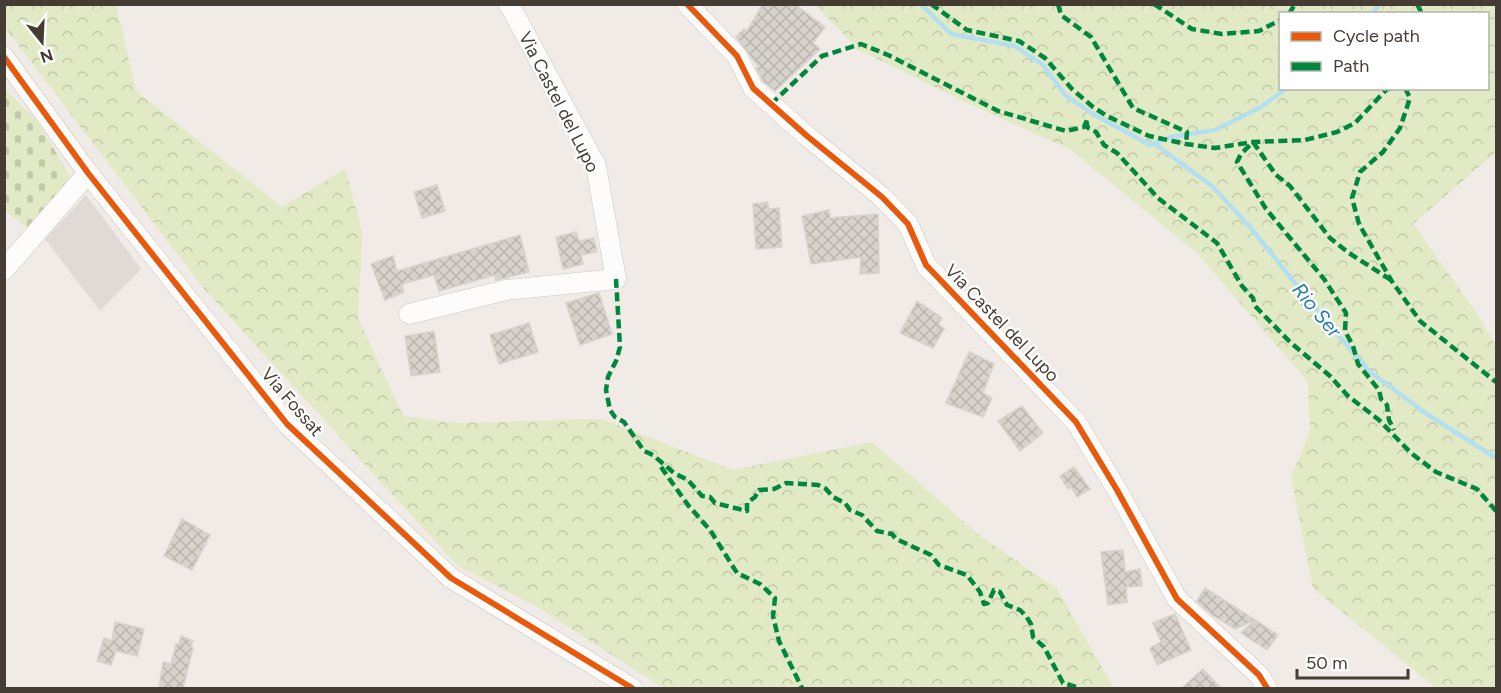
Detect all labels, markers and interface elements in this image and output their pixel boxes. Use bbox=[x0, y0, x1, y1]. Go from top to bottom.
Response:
north arrow bbox=[12, 12, 72, 72]
legend bbox=[1279, 12, 1489, 90]
text: Cycle path bbox=[1333, 25, 1420, 47]
street label: Via Castel del Lupo bbox=[514, 28, 604, 176]
text: N bbox=[38, 45, 55, 67]
text: Path bbox=[1333, 55, 1369, 77]
street label: Via Castel del Lupo bbox=[940, 260, 1064, 386]
water label: Rio Ser bbox=[1287, 278, 1347, 343]
street label: Via Fossat bbox=[256, 363, 328, 441]
scale bar bbox=[1297, 642, 1408, 680]
text: 50 m bbox=[1306, 652, 1348, 674]

